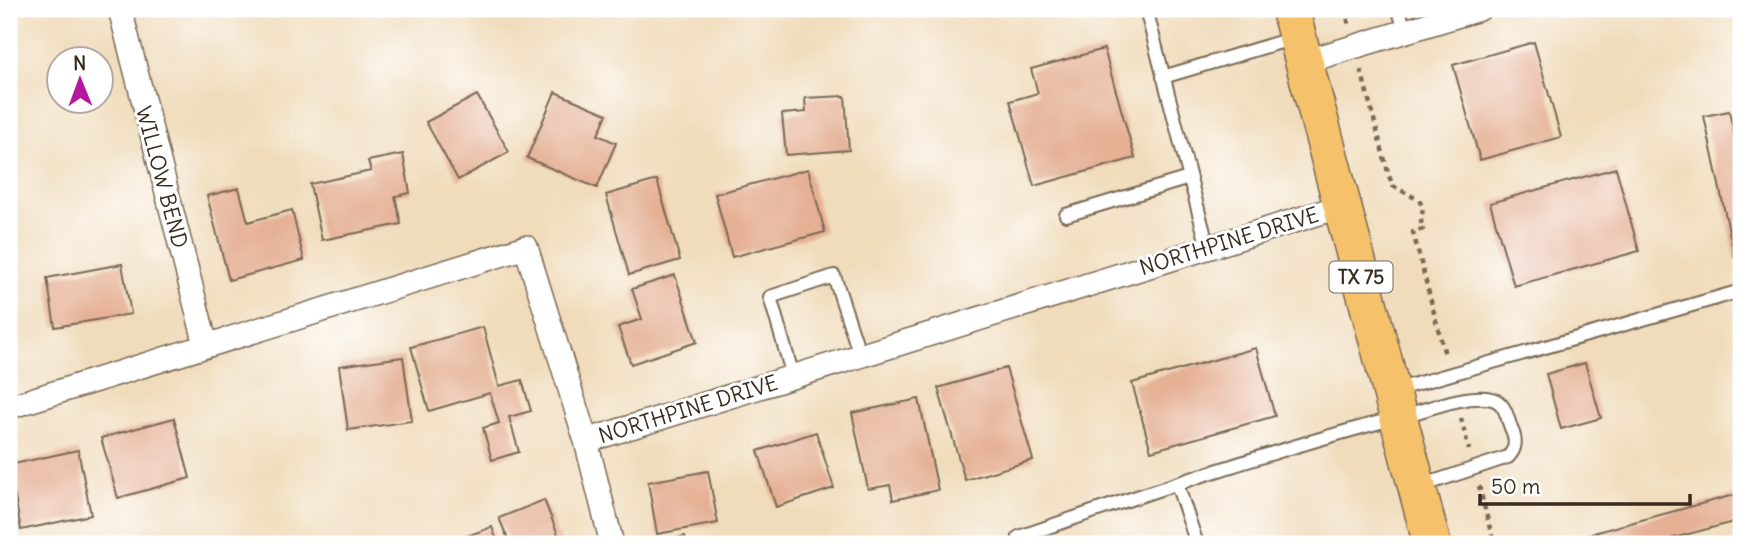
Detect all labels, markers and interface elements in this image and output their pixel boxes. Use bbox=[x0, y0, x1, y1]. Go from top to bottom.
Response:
north arrow bbox=[46, 46, 116, 116]
text: N bbox=[73, 51, 86, 75]
street label: WILLOW BEND bbox=[130, 103, 194, 251]
street label: NORTHPINE DRIVE bbox=[1136, 201, 1322, 281]
road number: TX 75 bbox=[1330, 262, 1392, 292]
street label: NORTHPINE DRIVE bbox=[595, 369, 781, 449]
scale bar bbox=[1480, 462, 1690, 506]
text: 50 m bbox=[1491, 473, 1540, 500]

